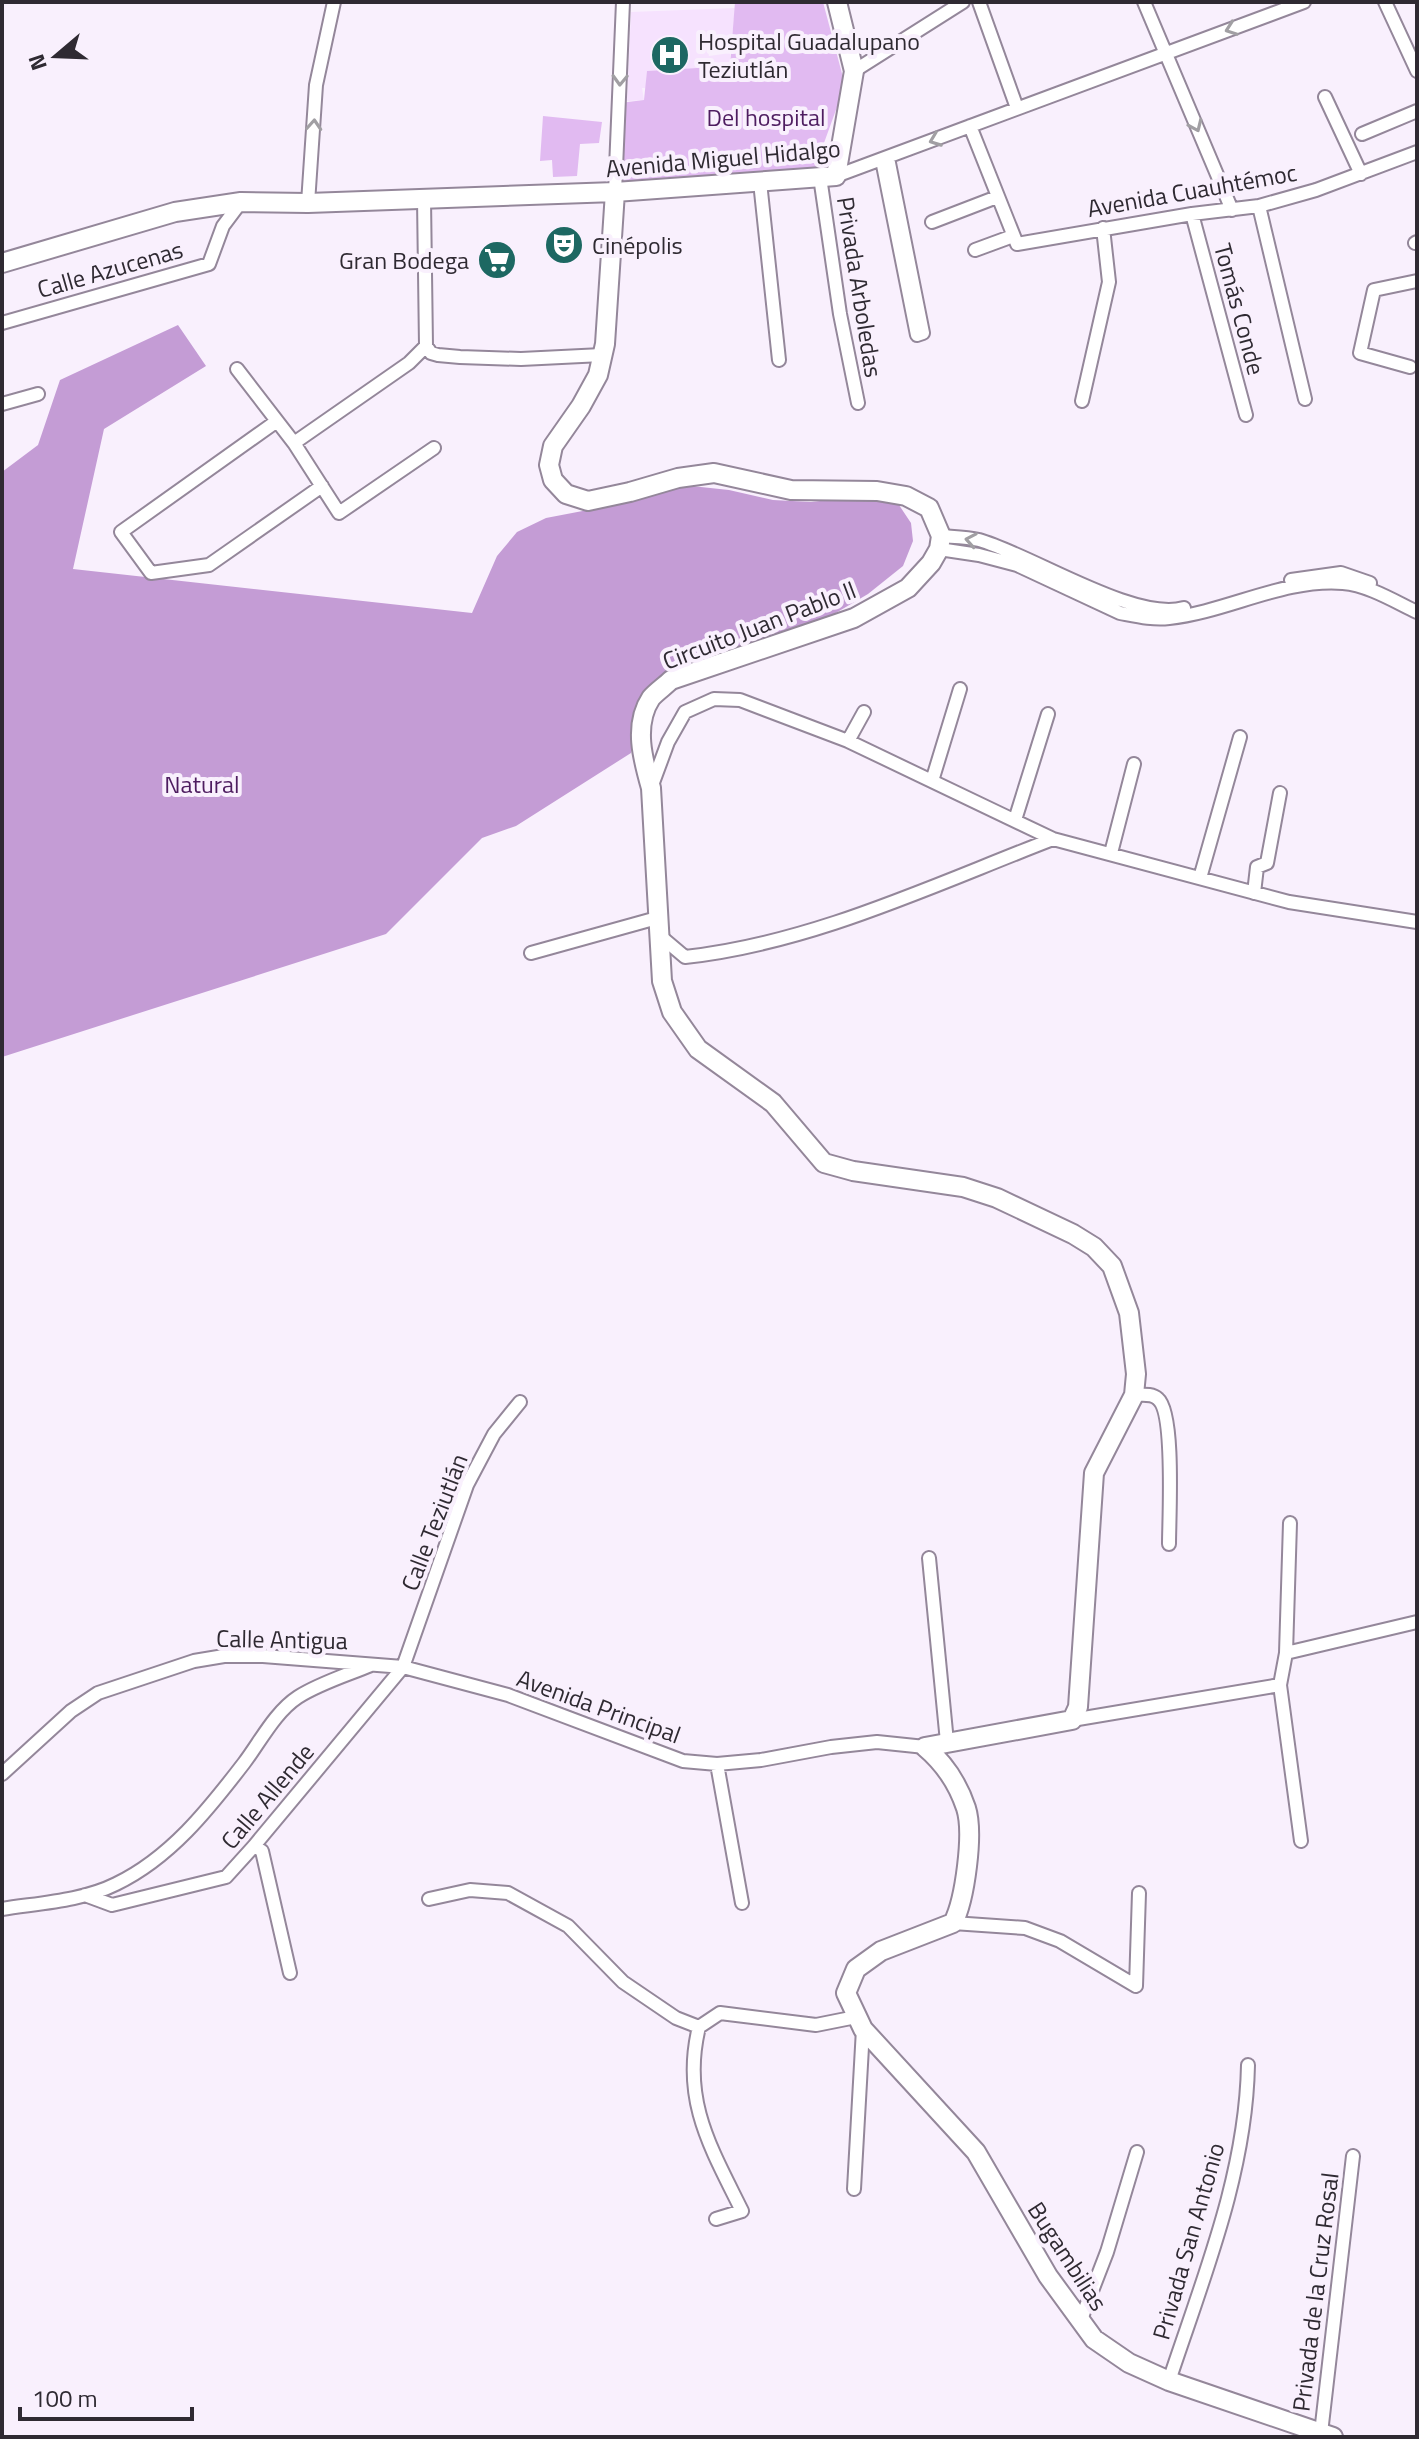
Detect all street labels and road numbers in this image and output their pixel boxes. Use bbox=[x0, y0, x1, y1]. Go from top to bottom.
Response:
street label: Avenida Miguel Hidalgo bbox=[604, 130, 842, 186]
street label: Avenida Cuauhtémoc bbox=[1084, 154, 1300, 226]
street label: Privada Arboledas bbox=[828, 194, 892, 380]
street label: Calle Azucenas bbox=[33, 231, 187, 307]
street label: Tomás Conde bbox=[1205, 239, 1275, 379]
street label: Circuito Juan Pablo ll bbox=[657, 572, 861, 678]
street label: Calle Teziutlán bbox=[391, 1448, 477, 1596]
street label: Calle Antigua bbox=[216, 1620, 348, 1658]
street label: Avenida Principal bbox=[512, 1660, 686, 1752]
street label: Calle Allende bbox=[212, 1735, 322, 1857]
street label: Privada San Antonio bbox=[1143, 2138, 1233, 2344]
street label: Privada de la Cruz Rosal bbox=[1282, 2171, 1348, 2413]
street label: Bugambilias bbox=[1019, 2194, 1117, 2318]

